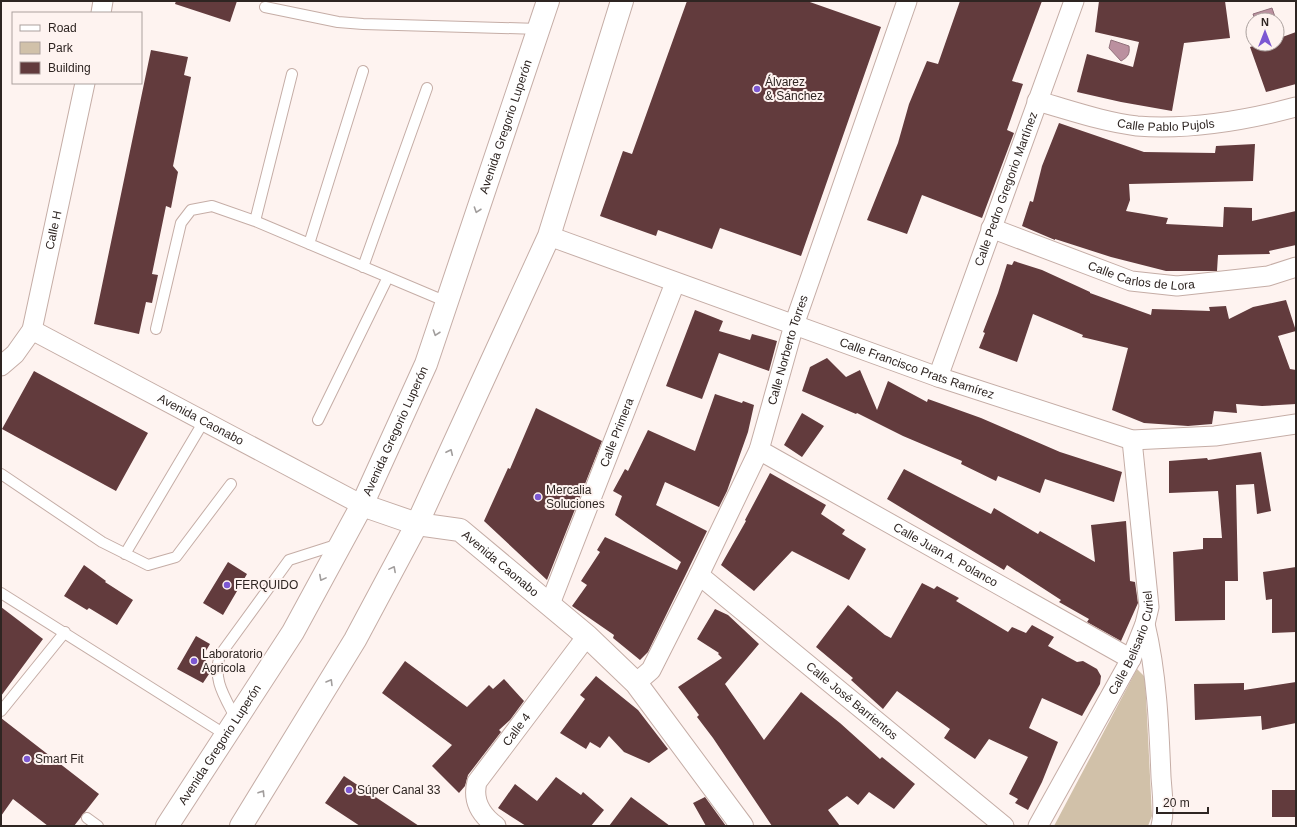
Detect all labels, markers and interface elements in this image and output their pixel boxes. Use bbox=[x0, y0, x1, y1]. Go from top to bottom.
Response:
legend bbox=[12, 12, 142, 84]
north arrow bbox=[1245, 12, 1285, 52]
text: N bbox=[1261, 16, 1269, 28]
text: Road bbox=[48, 21, 77, 35]
text: Park bbox=[48, 41, 74, 55]
street label: Avenida Gregorio Luperón bbox=[477, 58, 535, 196]
text: Building bbox=[48, 61, 91, 75]
place label: Álvarez & Sánchez bbox=[765, 74, 823, 103]
marker: Álvarez & Sánchez bbox=[752, 84, 762, 94]
street label: Calle Pedro Gregorio Martínez bbox=[972, 110, 1040, 268]
street label: Calle Pablo Pujols bbox=[1116, 116, 1215, 134]
one-way arrow bbox=[474, 207, 482, 214]
street label: Calle H bbox=[42, 209, 64, 251]
street label: Calle Carlos de Lora bbox=[1086, 258, 1196, 293]
street label: Calle Norberto Torres bbox=[765, 293, 811, 407]
one-way arrow bbox=[432, 330, 441, 337]
street label: Calle Francisco Prats Ramírez bbox=[838, 335, 996, 402]
street label: Avenida Gregorio Luperón bbox=[360, 364, 431, 498]
street label: Avenida Caonabo bbox=[155, 391, 246, 448]
street label: Calle Primera bbox=[597, 396, 637, 469]
one-way arrow bbox=[445, 448, 453, 456]
place label: Mercalia Soluciones bbox=[546, 483, 605, 511]
marker: Mercalia Soluciones bbox=[533, 492, 543, 502]
street label: Calle Juan A. Polanco bbox=[891, 520, 1001, 590]
street label: Avenida Caonabo bbox=[459, 528, 542, 600]
one-way arrow bbox=[389, 565, 396, 573]
one-way arrow bbox=[320, 574, 327, 581]
place label: FERQUIDO bbox=[235, 578, 298, 592]
marker: FERQUIDO bbox=[222, 580, 232, 590]
street label: Calle Belisario Curiel bbox=[1105, 590, 1156, 697]
place label: Laboratorio Agricola bbox=[202, 647, 263, 675]
marker: Laboratorio Agricola bbox=[189, 656, 199, 666]
street label: Calle José Barrientos bbox=[803, 659, 900, 743]
one-way arrow bbox=[325, 679, 332, 686]
street label: Avenida Gregorio Luperón bbox=[176, 682, 264, 808]
street label: Calle 4 bbox=[500, 710, 534, 749]
place label: Smart Fit bbox=[35, 752, 84, 766]
marker: Smart Fit bbox=[22, 754, 32, 764]
place label: Súper Canal 33 bbox=[357, 783, 441, 797]
marker: Súper Canal 33 bbox=[344, 785, 354, 795]
scale bar bbox=[1157, 789, 1208, 815]
one-way arrow bbox=[257, 790, 264, 797]
text: 20 m bbox=[1163, 796, 1190, 810]

